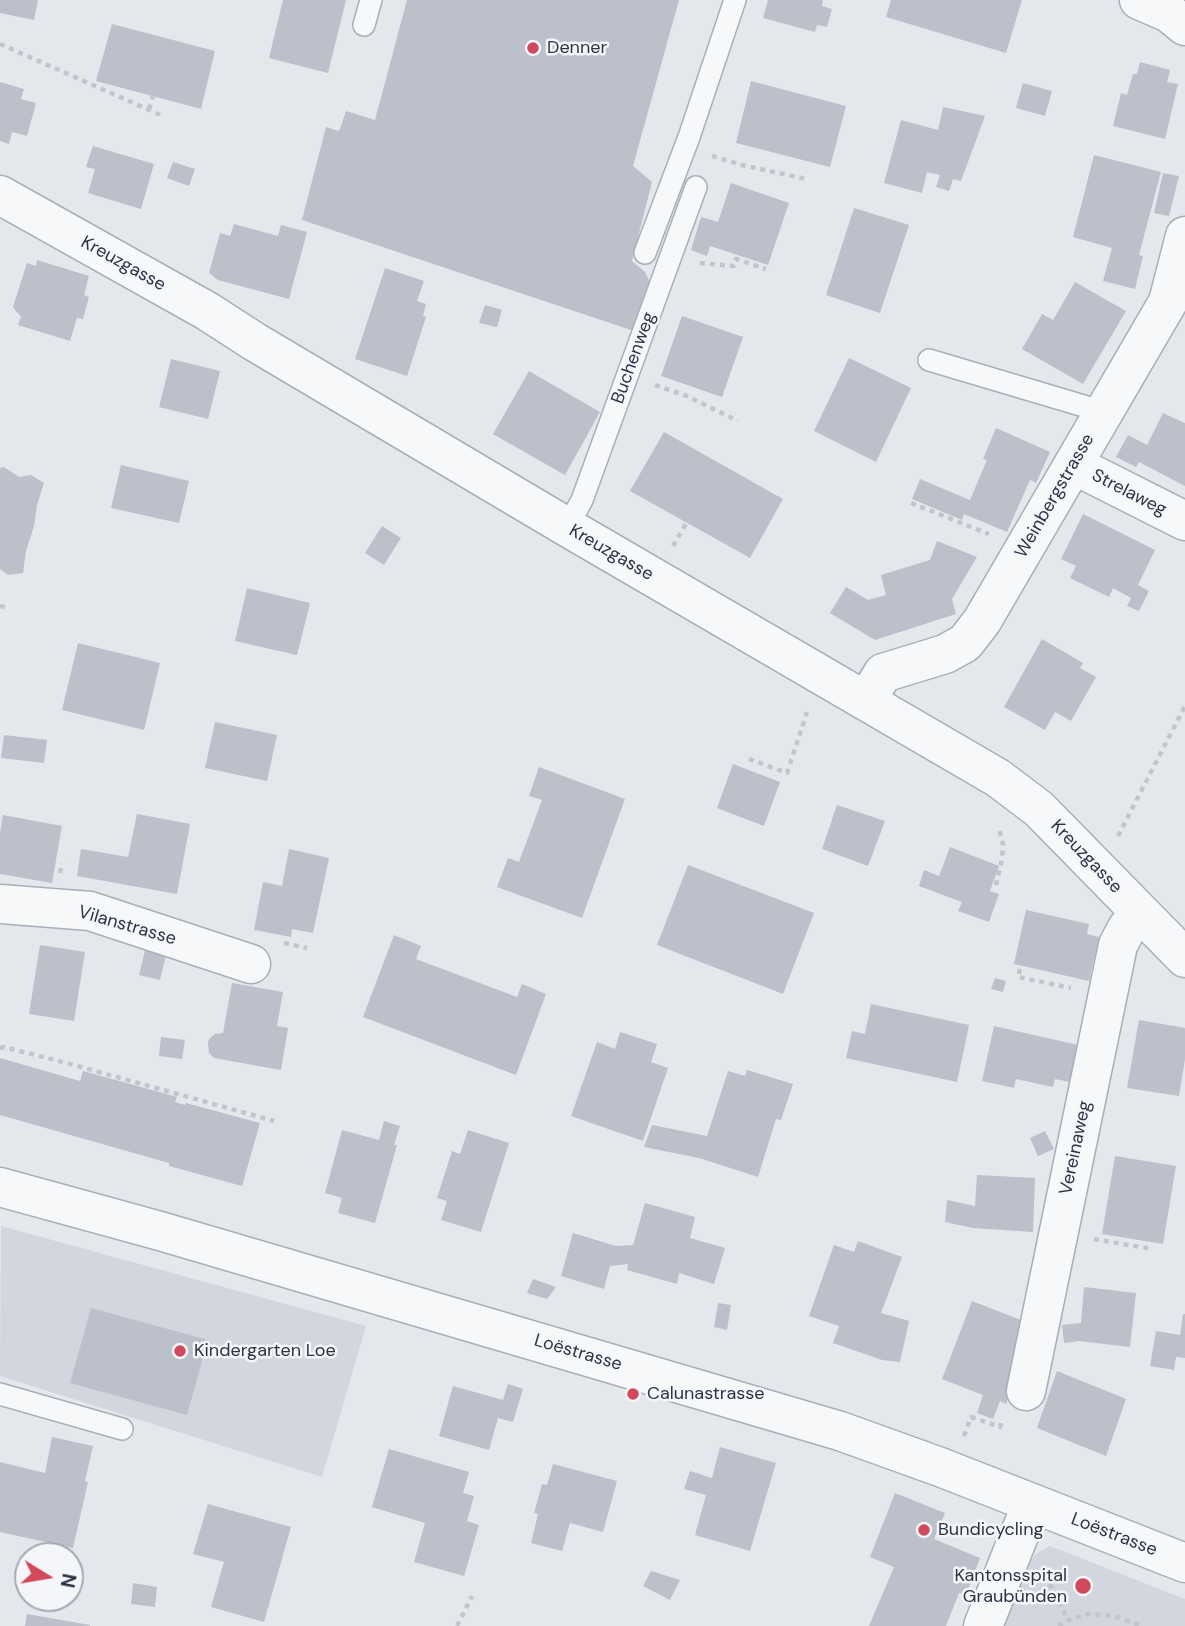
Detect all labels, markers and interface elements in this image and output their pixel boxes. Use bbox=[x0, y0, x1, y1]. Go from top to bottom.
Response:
place label: Denner bbox=[547, 37, 607, 59]
marker: Denner bbox=[525, 40, 541, 56]
street label: Kreuzgasse bbox=[77, 232, 169, 296]
street label: Buchenweg bbox=[607, 309, 661, 407]
street label: Weinbergstrasse bbox=[1011, 430, 1099, 562]
street label: Strelaweg bbox=[1088, 465, 1170, 521]
street label: Kreuzgasse bbox=[565, 520, 657, 586]
street label: Kreuzgasse bbox=[1046, 816, 1126, 898]
street label: Vilanstrasse bbox=[76, 902, 178, 950]
street label: Vereinaweg bbox=[1056, 1099, 1096, 1197]
street label: Loëstrasse bbox=[532, 1330, 624, 1376]
place label: Kindergarten Loe bbox=[194, 1340, 336, 1362]
marker: Kindergarten Loe bbox=[172, 1343, 188, 1359]
place label: Calunastrasse bbox=[647, 1383, 765, 1405]
marker: Calunastrasse bbox=[625, 1386, 641, 1402]
street label: Loëstrasse bbox=[1068, 1509, 1160, 1561]
place label: Bundicycling bbox=[938, 1519, 1044, 1541]
marker: Bundicycling bbox=[916, 1522, 932, 1538]
north arrow bbox=[14, 1542, 84, 1612]
place label: Kantonsspital Graubünden bbox=[954, 1565, 1067, 1608]
text: N bbox=[55, 1572, 82, 1590]
marker: Kantonsspital Graubünden bbox=[1073, 1576, 1093, 1596]

